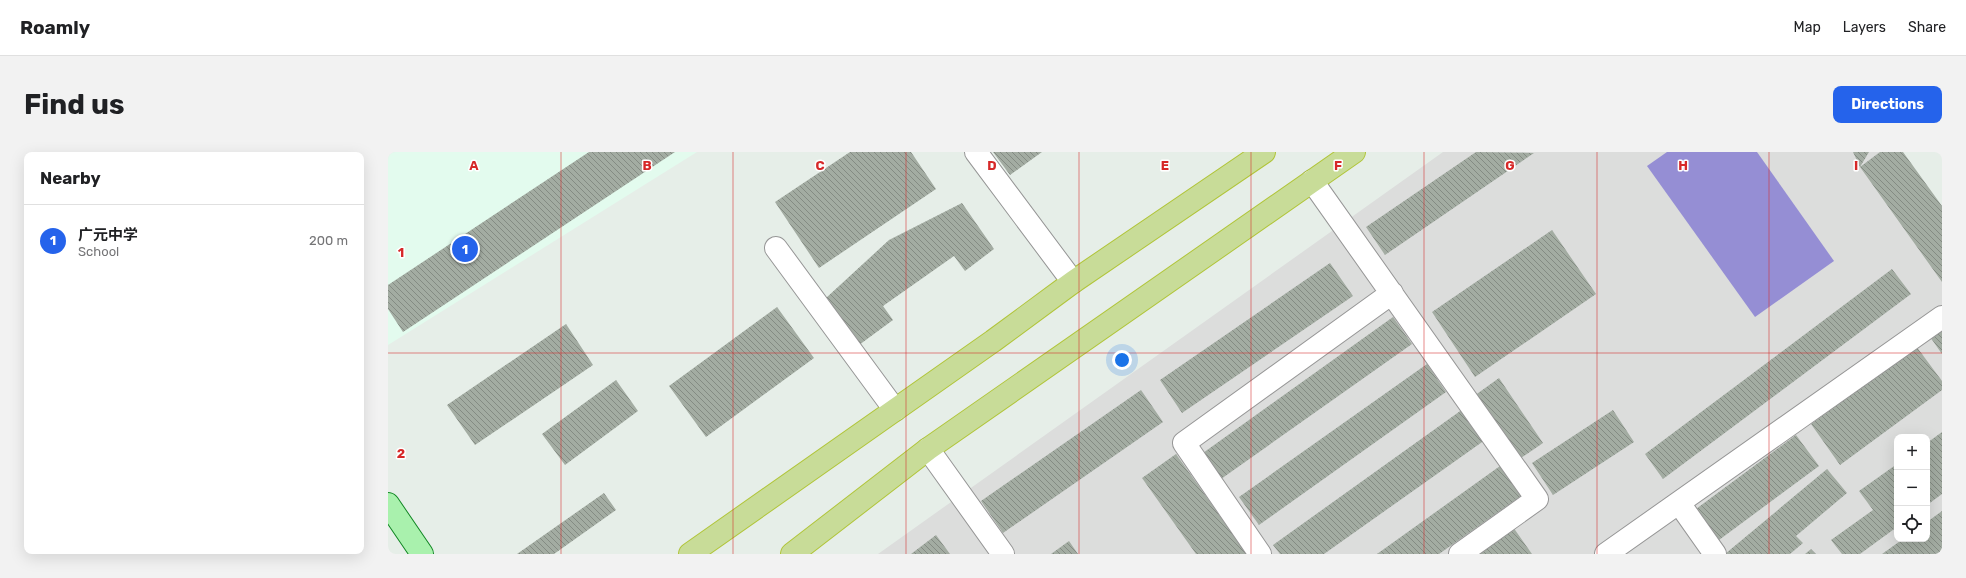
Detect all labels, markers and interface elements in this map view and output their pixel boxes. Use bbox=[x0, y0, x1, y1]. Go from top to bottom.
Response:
text: Roamly bbox=[20, 16, 90, 39]
text: Map bbox=[1794, 19, 1821, 36]
text: Layers bbox=[1843, 19, 1886, 36]
text: Share bbox=[1908, 19, 1946, 36]
button: Directions bbox=[1833, 86, 1942, 123]
text: Find us bbox=[24, 88, 124, 121]
text: A bbox=[469, 158, 479, 173]
text: B bbox=[642, 158, 652, 173]
text: C bbox=[815, 158, 825, 173]
text: D bbox=[987, 158, 997, 173]
text: E bbox=[1161, 158, 1169, 173]
text: F bbox=[1334, 158, 1342, 173]
text: G bbox=[1505, 158, 1515, 173]
text: H bbox=[1678, 158, 1688, 173]
text: I bbox=[1854, 158, 1858, 173]
text: Nearby bbox=[40, 168, 101, 188]
text: 广元中学 bbox=[78, 226, 138, 244]
text: 1 bbox=[50, 233, 56, 248]
text: 200 m bbox=[309, 233, 348, 248]
pin: 1 bbox=[452, 234, 478, 264]
text: School bbox=[78, 244, 119, 259]
text: 1 bbox=[398, 245, 404, 260]
your location bbox=[1112, 350, 1132, 370]
map controls bbox=[1894, 434, 1930, 542]
button: + bbox=[1894, 434, 1930, 470]
text: 2 bbox=[397, 446, 405, 461]
button: − bbox=[1894, 470, 1930, 506]
button: locate bbox=[1894, 506, 1930, 542]

